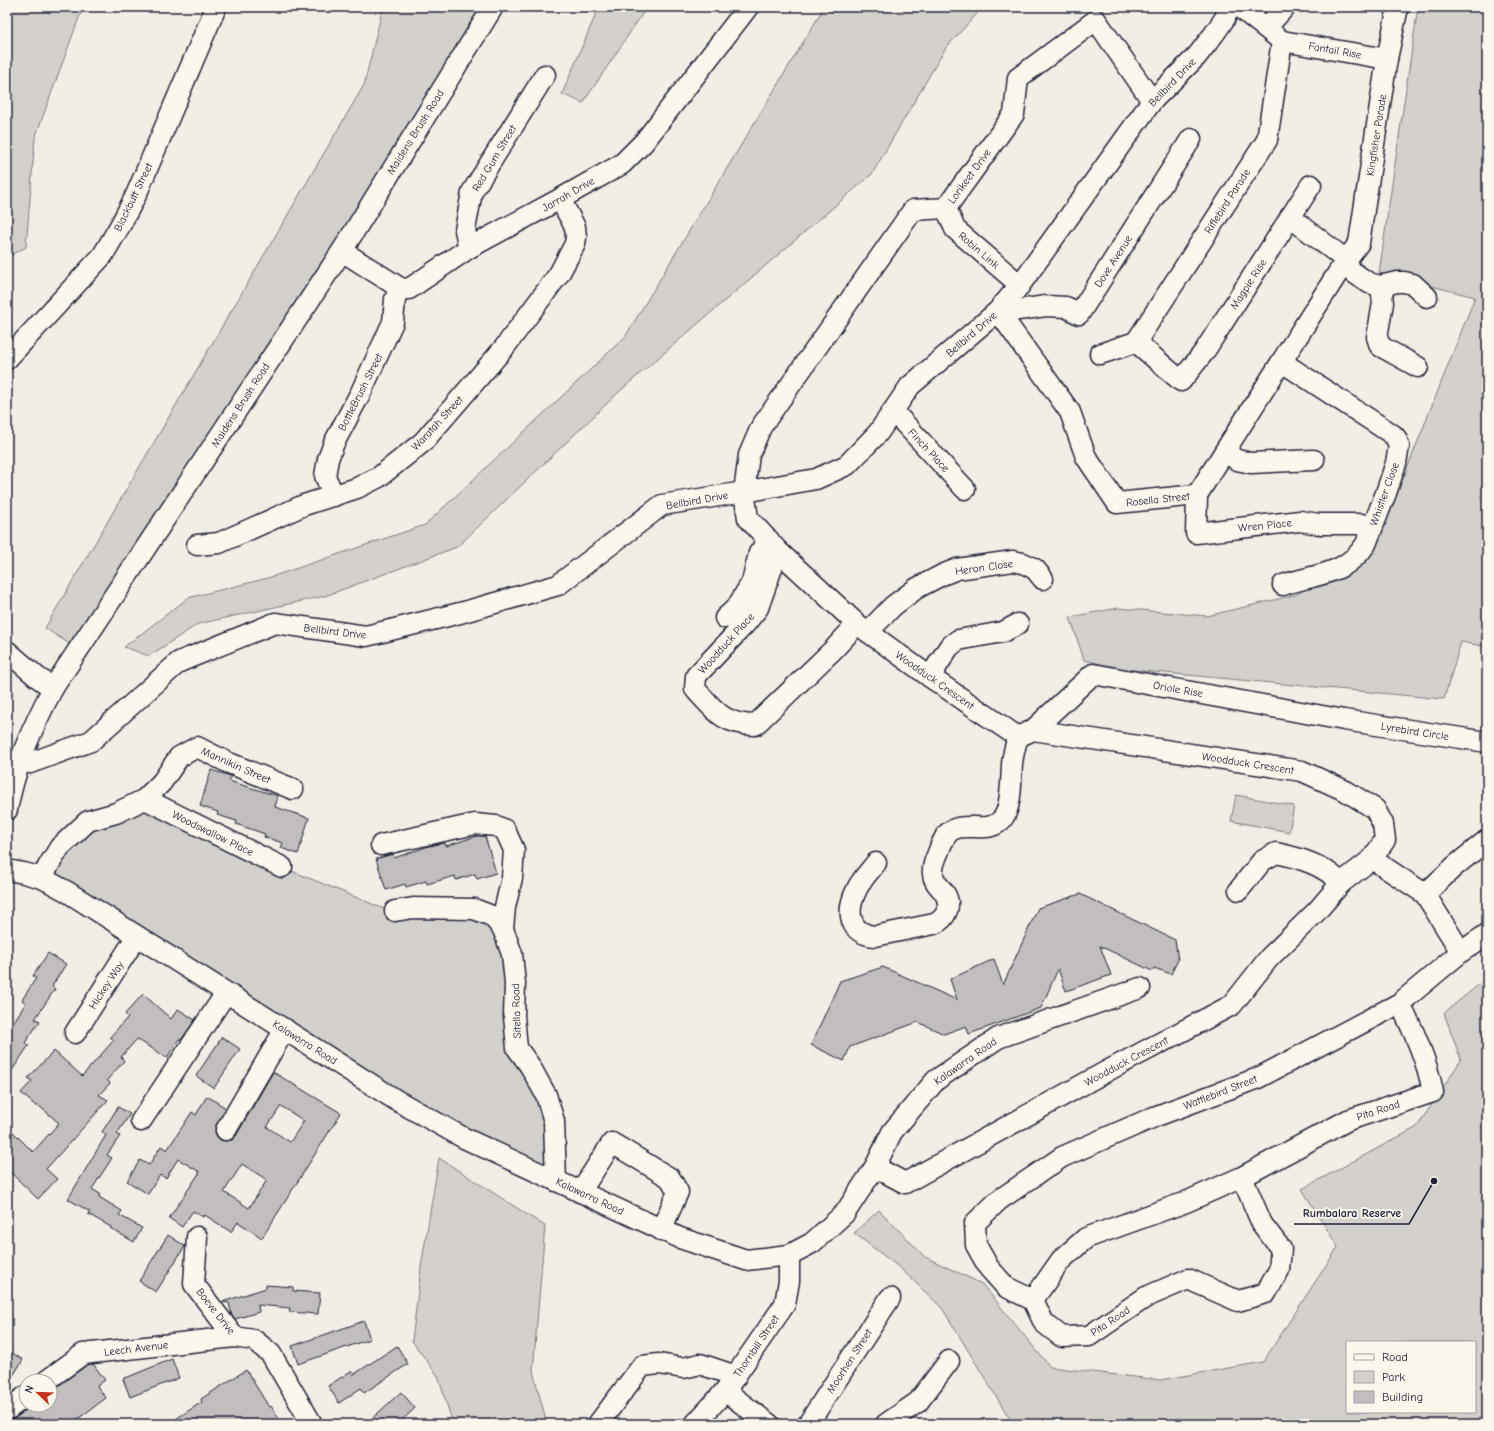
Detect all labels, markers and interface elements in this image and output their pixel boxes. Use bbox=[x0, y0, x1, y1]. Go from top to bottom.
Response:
street label: Fantail Rise bbox=[1307, 39, 1363, 62]
street label: Bellbird Drive bbox=[1146, 55, 1199, 109]
street label: Maidens Brush Road bbox=[384, 87, 447, 177]
street label: Kingfisher Parade bbox=[1364, 93, 1389, 177]
street label: Red Gum Street bbox=[469, 122, 520, 194]
street label: Lorikeet Drive bbox=[945, 146, 994, 206]
street label: Blackbutt Street bbox=[111, 160, 156, 234]
street label: Riflebird Parade bbox=[1202, 166, 1253, 236]
street label: Jarrah Drive bbox=[540, 174, 597, 215]
street label: Robin Link bbox=[956, 229, 1002, 272]
street label: Dove Avenue bbox=[1092, 232, 1135, 290]
street label: Magpie Rise bbox=[1227, 256, 1270, 312]
street label: Bellbird Drive bbox=[943, 309, 1000, 360]
street label: BottleBrush Street bbox=[335, 351, 386, 433]
street label: Maidens Brush Road bbox=[208, 361, 273, 450]
street label: Waratah Street bbox=[409, 393, 467, 453]
street label: Finch Place bbox=[905, 426, 952, 475]
street label: Whistler Close bbox=[1367, 460, 1402, 528]
street label: Bellbird Drive bbox=[665, 489, 730, 512]
street label: Rosella Street bbox=[1126, 490, 1191, 509]
street label: Wren Place bbox=[1238, 516, 1293, 535]
street label: Heron Close bbox=[954, 557, 1014, 578]
street label: Woodduck Place bbox=[696, 610, 757, 676]
street label: Bellbird Drive bbox=[303, 621, 367, 642]
street label: Woodduck Crescent bbox=[893, 648, 977, 713]
street label: Oriole Rise bbox=[1152, 679, 1204, 700]
street label: Lyrebird Circle bbox=[1380, 720, 1450, 743]
street label: Mannikin Street bbox=[199, 744, 273, 787]
street label: Woodduck Crescent bbox=[1201, 750, 1296, 777]
street label: Woodswallow Place bbox=[170, 808, 256, 859]
street label: Hickey Way bbox=[86, 959, 127, 1012]
street label: Sitella Road bbox=[509, 983, 524, 1039]
street label: Kalawarra Road bbox=[270, 1017, 340, 1068]
street label: Woodduck Crescent bbox=[1082, 1033, 1171, 1089]
street label: Kalawarra Road bbox=[931, 1035, 999, 1088]
street label: Wattlebird Street bbox=[1181, 1072, 1260, 1113]
street label: Pita Road bbox=[1355, 1097, 1402, 1124]
street label: Kalawarra Road bbox=[554, 1175, 626, 1218]
callout: Rumbalara Reserve bbox=[1294, 1200, 1409, 1224]
text: Rumbalara Reserve bbox=[1303, 1206, 1401, 1220]
street label: Boeve Drive bbox=[193, 1285, 238, 1338]
street label: Pita Road bbox=[1088, 1303, 1133, 1339]
street label: Thornbill Street bbox=[731, 1312, 783, 1380]
street label: Moorhen Street bbox=[824, 1326, 875, 1396]
street label: Leech Avenue bbox=[103, 1338, 169, 1359]
legend bbox=[1346, 1341, 1476, 1413]
text: Road bbox=[1382, 1350, 1408, 1364]
text: Park bbox=[1382, 1370, 1405, 1384]
north arrow bbox=[18, 1373, 58, 1413]
text: N bbox=[22, 1383, 37, 1395]
text: Building bbox=[1382, 1390, 1423, 1404]

